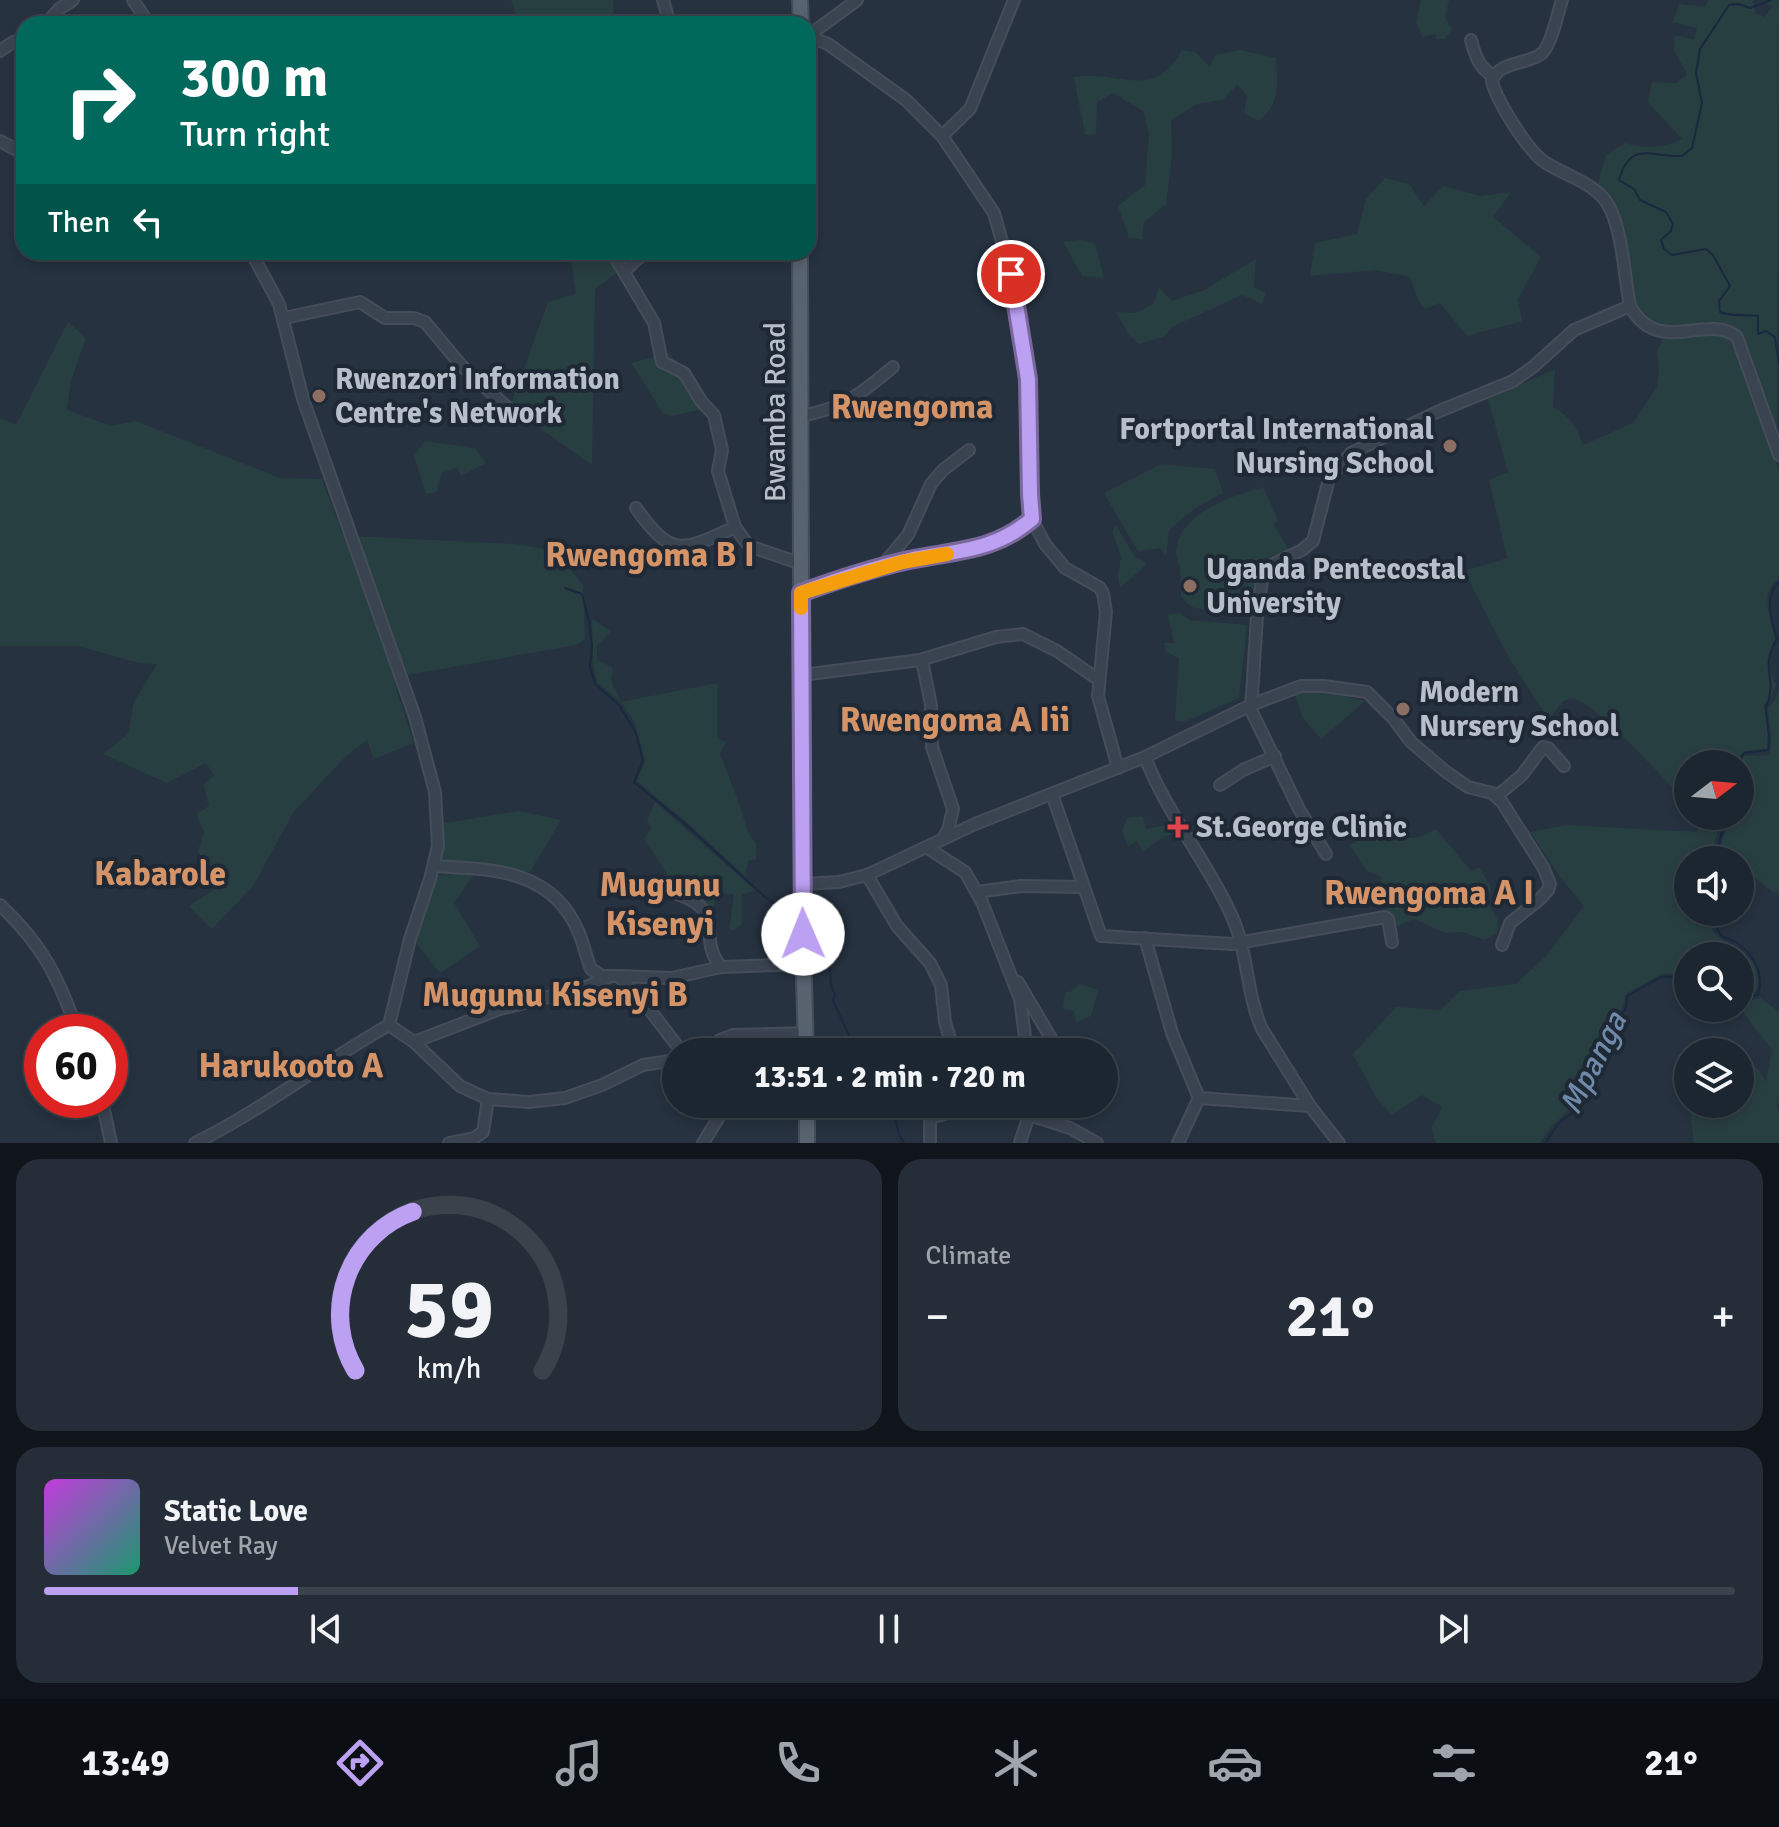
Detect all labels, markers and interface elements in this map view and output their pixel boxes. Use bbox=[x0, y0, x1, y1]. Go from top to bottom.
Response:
text: 300 m bbox=[180, 43, 328, 112]
icon: right bbox=[48, 48, 152, 152]
text: Turn right bbox=[180, 112, 330, 157]
icon: left bbox=[126, 200, 170, 244]
text: Then bbox=[48, 204, 110, 241]
pin bbox=[977, 240, 1045, 308]
icon: arrive bbox=[989, 252, 1033, 296]
street label: Bwamba Road bbox=[757, 322, 794, 502]
place label: Rwenzori Information Centre's Network bbox=[335, 361, 620, 432]
district label: Rwengoma bbox=[831, 386, 993, 428]
marker: Rwenzori Information Centre's Network bbox=[310, 387, 328, 405]
place label: Fortportal International Nursing School bbox=[1119, 411, 1434, 482]
marker: Fortportal International Nursing School bbox=[1441, 437, 1459, 455]
district label: Rwengoma B I bbox=[545, 534, 755, 576]
place label: Uganda Pentecostal University bbox=[1206, 551, 1465, 622]
marker: Uganda Pentecostal University bbox=[1181, 577, 1199, 595]
place label: Modern Nursery School bbox=[1419, 674, 1619, 745]
district label: Rwengoma A Iii bbox=[840, 699, 1070, 741]
marker: Modern Nursery School bbox=[1394, 700, 1412, 718]
north arrow bbox=[1674, 750, 1754, 830]
map controls bbox=[1674, 750, 1754, 1118]
place label: St.George Clinic bbox=[1196, 809, 1407, 846]
marker: St.George Clinic bbox=[1167, 816, 1189, 838]
button: sound bbox=[1674, 846, 1754, 926]
district label: Kabarole bbox=[94, 853, 226, 895]
district label: Mugunu Kisenyi bbox=[599, 864, 721, 945]
district label: Rwengoma A I bbox=[1324, 872, 1534, 914]
position arrow bbox=[761, 892, 845, 976]
button: search bbox=[1674, 942, 1754, 1022]
district label: Mugunu Kisenyi B bbox=[422, 974, 688, 1016]
water label: Mpanga bbox=[1551, 1005, 1636, 1121]
speed limit sign: 60 bbox=[24, 1014, 128, 1118]
button: layers bbox=[1674, 1038, 1754, 1118]
district label: Harukooto A bbox=[198, 1045, 384, 1087]
text: 13:51 · 2 min · 720 m bbox=[754, 1059, 1026, 1096]
text: Climate bbox=[926, 1240, 1011, 1272]
text: 59 bbox=[404, 1259, 494, 1361]
text: 21° bbox=[1286, 1280, 1375, 1354]
text: − bbox=[926, 1290, 949, 1344]
text: + bbox=[1711, 1290, 1735, 1344]
text: km/h bbox=[416, 1351, 481, 1386]
text: Static Love bbox=[164, 1493, 308, 1530]
text: Velvet Ray bbox=[164, 1530, 278, 1562]
icon: previous bbox=[304, 1607, 348, 1651]
icon: pause bbox=[867, 1607, 911, 1651]
icon: next bbox=[1431, 1607, 1475, 1651]
icon: directions bbox=[332, 1735, 388, 1791]
icon: music bbox=[551, 1735, 607, 1791]
icon: phone bbox=[770, 1735, 826, 1791]
icon: climate bbox=[988, 1735, 1044, 1791]
icon: car bbox=[1207, 1735, 1263, 1791]
icon: filters bbox=[1426, 1735, 1482, 1791]
text: 13:49 bbox=[81, 1741, 170, 1786]
text: 21° bbox=[1644, 1741, 1698, 1786]

